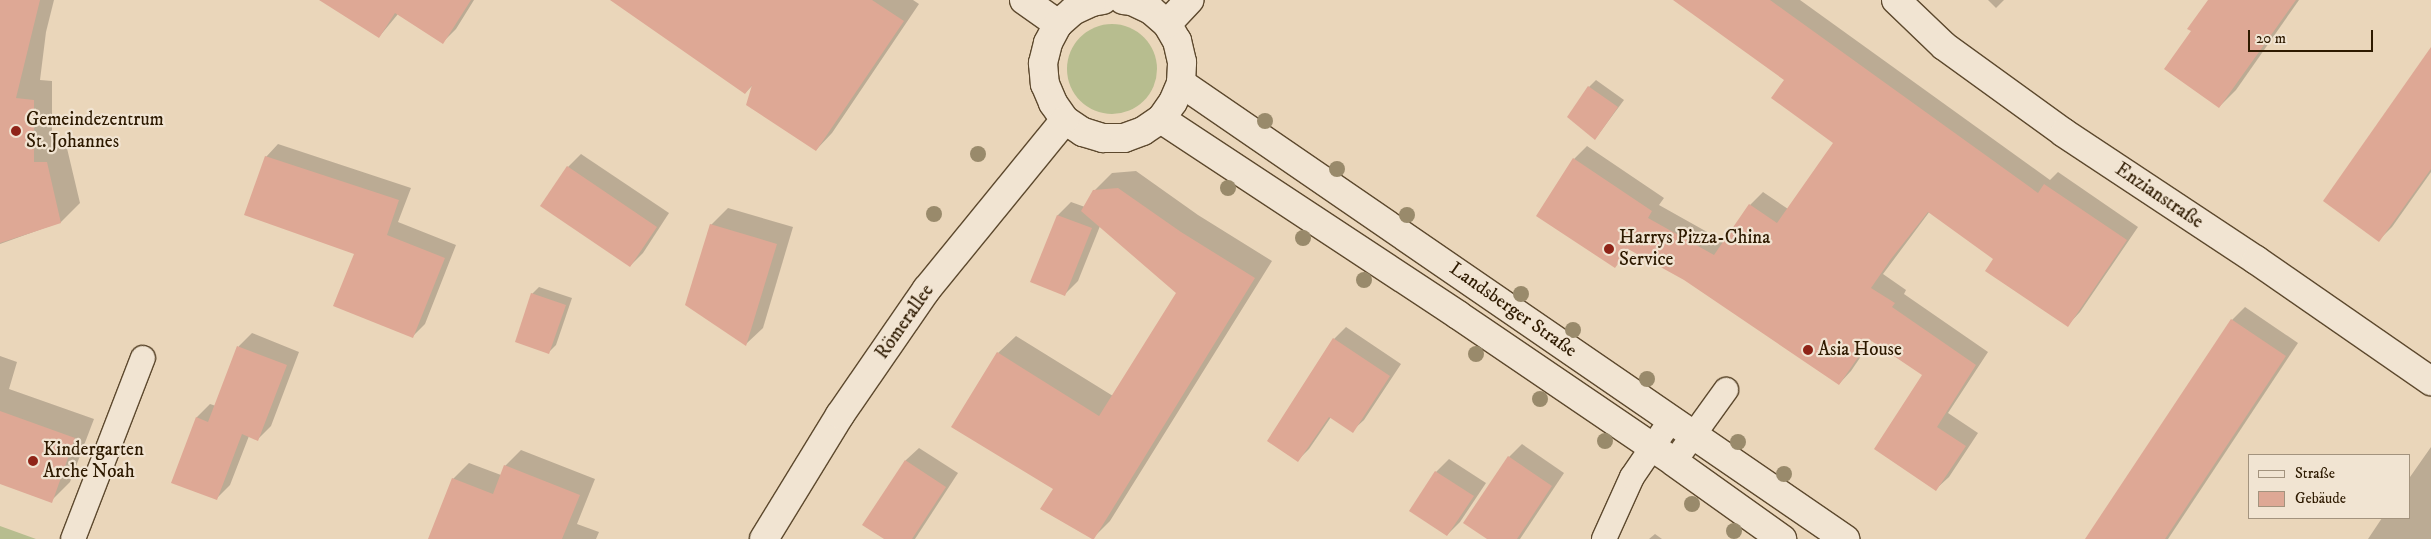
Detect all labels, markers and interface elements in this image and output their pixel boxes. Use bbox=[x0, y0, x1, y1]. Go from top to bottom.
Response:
scale bar bbox=[2251, 20, 2376, 52]
text: 20 m bbox=[2256, 29, 2286, 48]
place label: Gemeindezentrum St. Johannes bbox=[26, 109, 164, 153]
marker: Gemeindezentrum St. Johannes bbox=[10, 125, 22, 137]
street label: Enzianstraße bbox=[2111, 158, 2207, 234]
place label: Harrys Pizza-China Service bbox=[1619, 227, 1770, 271]
marker: Harrys Pizza-China Service bbox=[1603, 243, 1615, 255]
street label: Landsberger Straße bbox=[1445, 258, 1581, 362]
street label: Römerallee bbox=[871, 280, 939, 364]
place label: Asia House bbox=[1818, 339, 1902, 361]
marker: Asia House bbox=[1802, 344, 1814, 356]
place label: Kindergarten Arche Noah bbox=[43, 439, 144, 483]
legend bbox=[2248, 454, 2411, 519]
marker: Kindergarten Arche Noah bbox=[27, 455, 39, 467]
text: Straße bbox=[2295, 464, 2335, 483]
text: Gebäude bbox=[2295, 489, 2346, 508]

